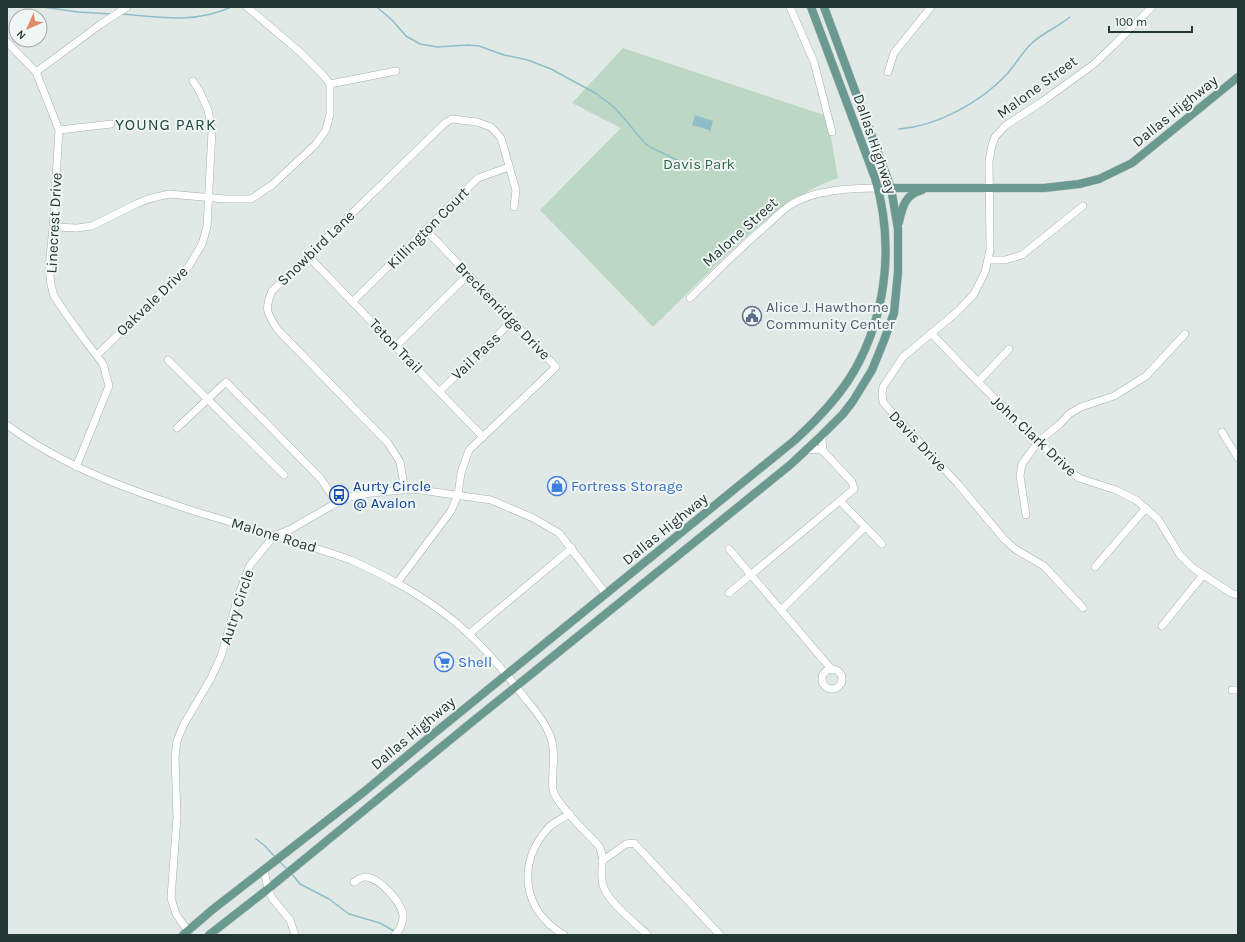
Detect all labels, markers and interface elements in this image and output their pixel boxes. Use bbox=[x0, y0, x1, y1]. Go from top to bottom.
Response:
north arrow bbox=[8, 8, 48, 48]
scale bar bbox=[1109, 8, 1192, 34]
text: 100 m bbox=[1115, 15, 1147, 29]
text: N bbox=[14, 27, 29, 42]
street label: Malone Street bbox=[993, 52, 1081, 122]
street label: Dallas Highway bbox=[1129, 71, 1221, 151]
street label: Dallas Highway bbox=[849, 92, 901, 196]
district label: YOUNG PARK bbox=[115, 115, 217, 134]
park label: Davis Park bbox=[663, 155, 735, 173]
street label: Linecrest Drive bbox=[42, 172, 66, 274]
street label: Killington Court bbox=[383, 183, 473, 273]
street label: Malone Street bbox=[699, 193, 782, 270]
street label: Snowbird Lane bbox=[274, 207, 358, 289]
street label: Breckenridge Drive bbox=[452, 258, 554, 364]
street label: Oakvale Drive bbox=[112, 262, 192, 340]
place label: Alice J. Hawthorne Community Center bbox=[766, 298, 896, 333]
public building icon: Alice J. Hawthorne Community Center bbox=[741, 305, 763, 327]
street label: Teton Trail bbox=[365, 315, 427, 377]
street label: Vail Pass bbox=[448, 328, 504, 384]
street label: John Clark Drive bbox=[988, 392, 1080, 480]
street label: Davis Drive bbox=[885, 407, 951, 475]
shop icon: Fortress Storage bbox=[546, 475, 568, 497]
place label: Aurty Circle @ Avalon bbox=[353, 477, 431, 512]
place label: Fortress Storage bbox=[571, 477, 683, 495]
bus stop icon: Aurty Circle @ Avalon bbox=[328, 484, 350, 506]
street label: Dallas Highway bbox=[619, 489, 711, 569]
street label: Malone Road bbox=[229, 513, 319, 557]
street label: Autry Circle bbox=[216, 567, 258, 647]
supermarket icon: Shell bbox=[433, 651, 455, 673]
place label: Shell bbox=[458, 653, 492, 671]
street label: Dallas Highway bbox=[367, 693, 459, 773]

